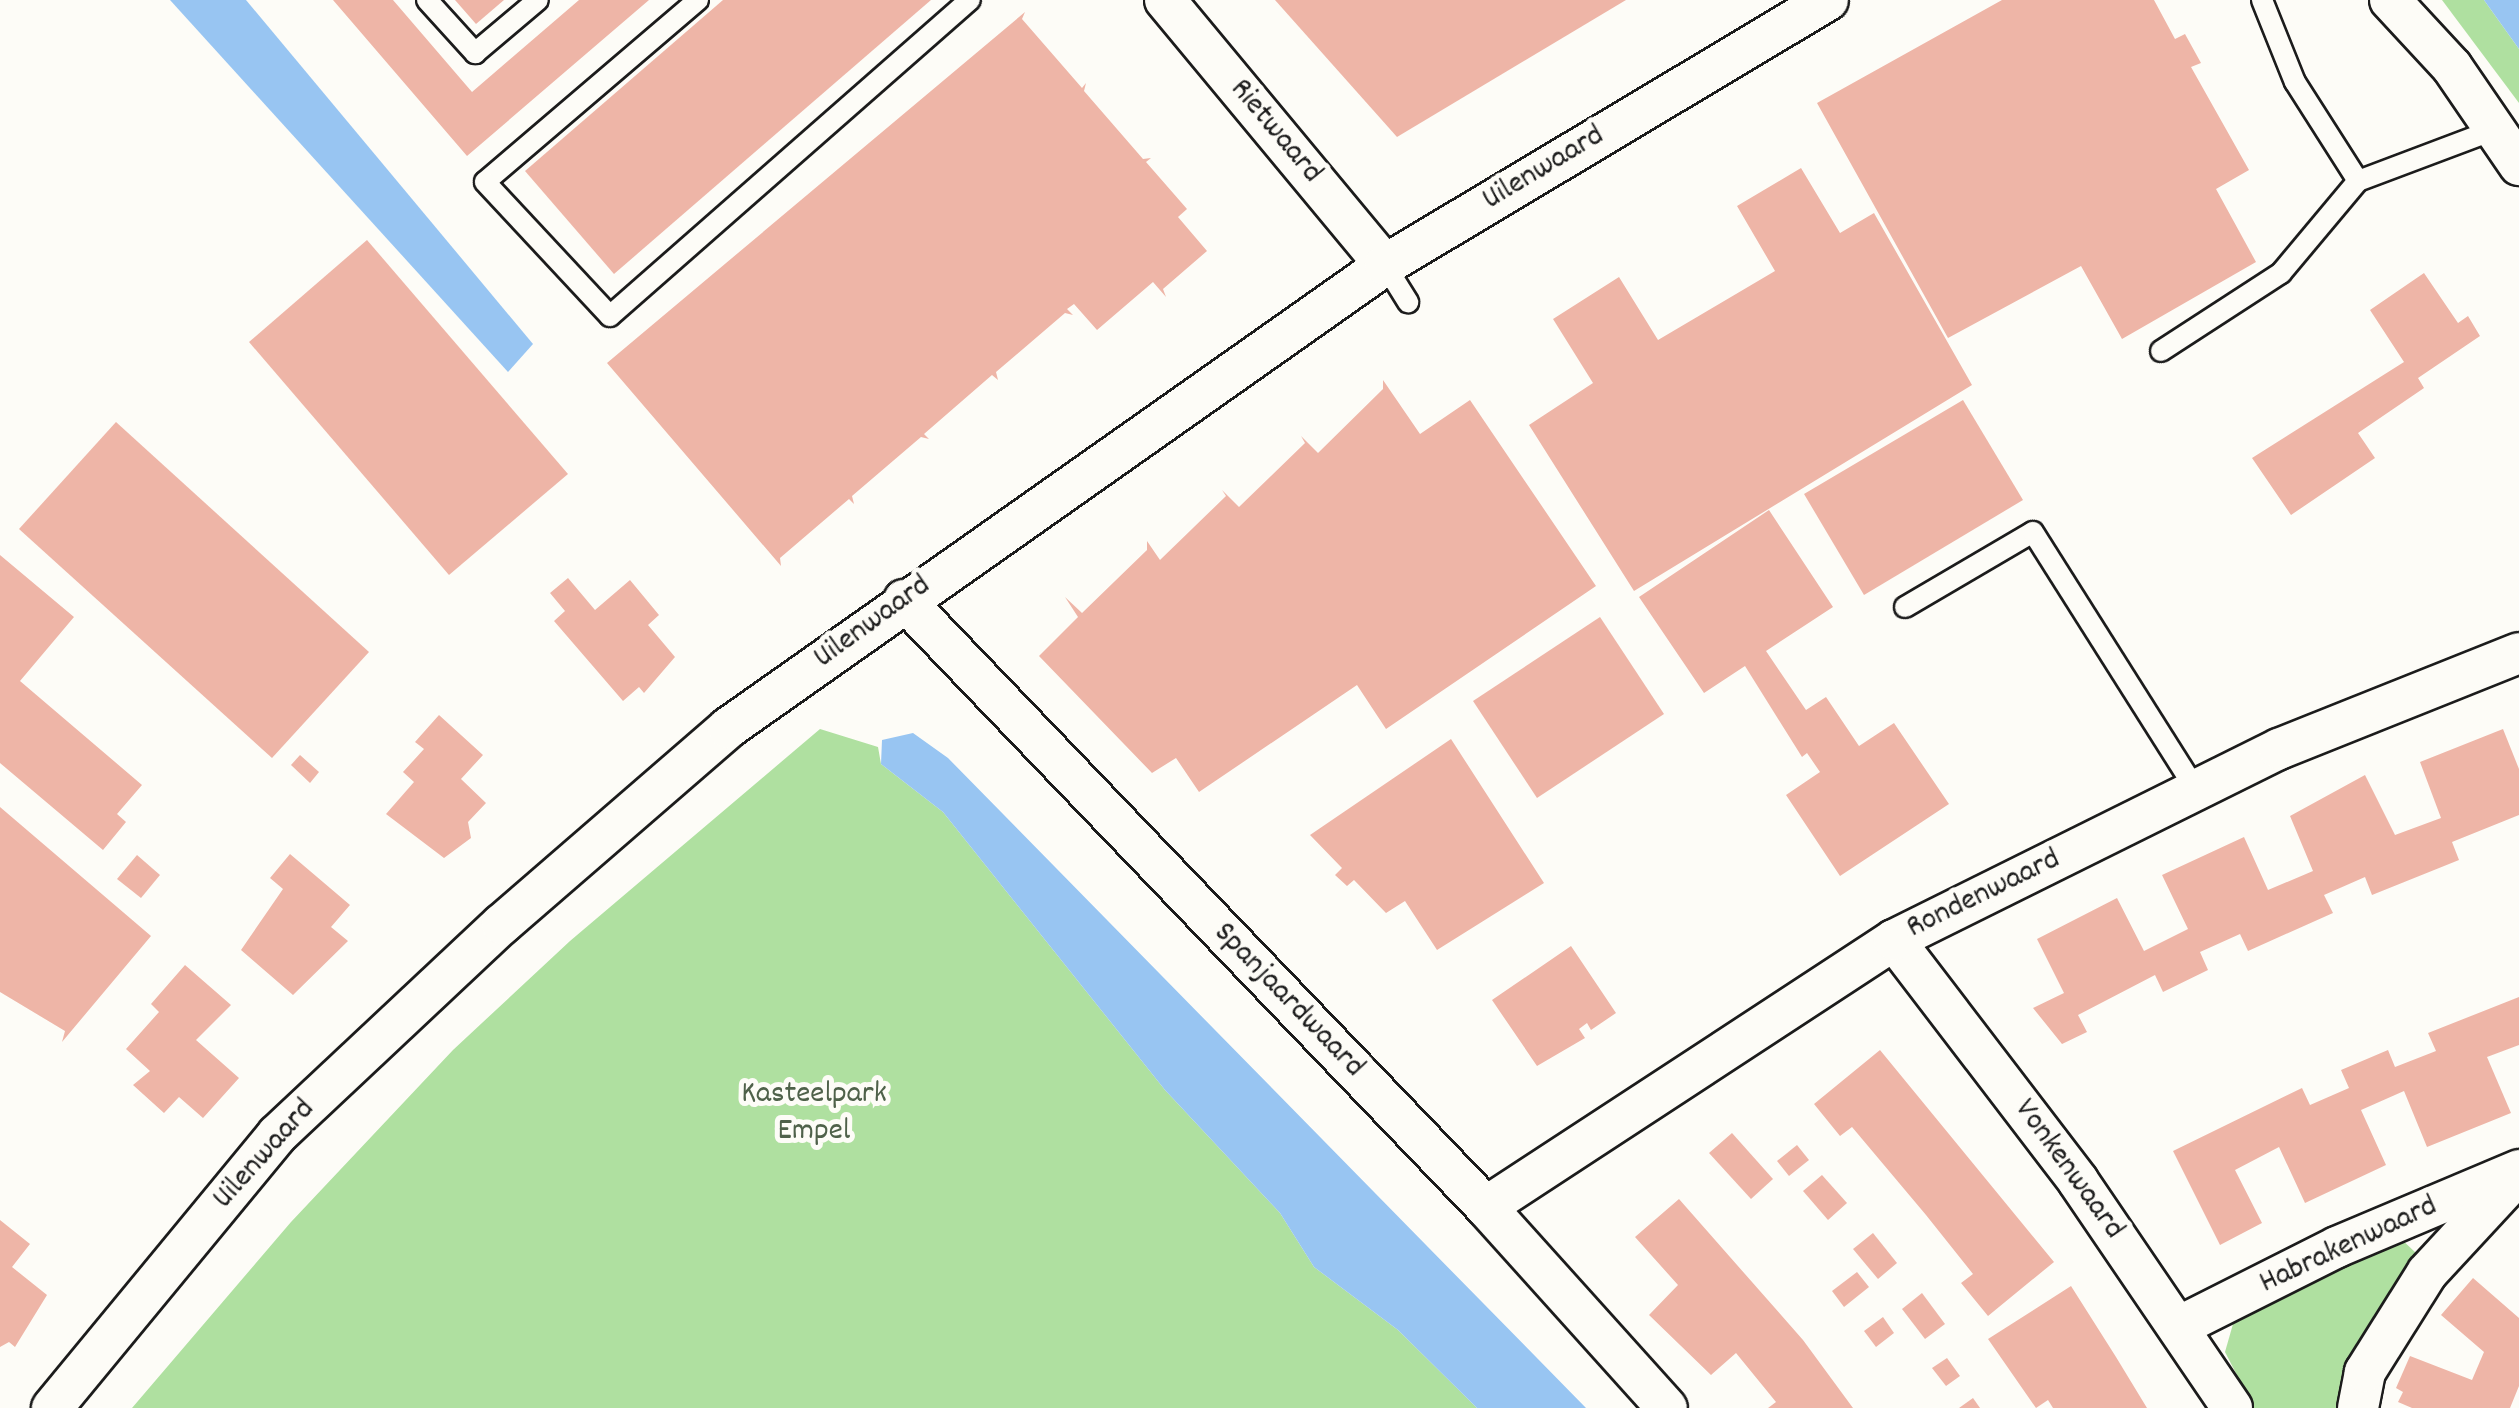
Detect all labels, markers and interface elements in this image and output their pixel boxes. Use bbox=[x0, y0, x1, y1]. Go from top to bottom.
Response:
street label: Rietwaard bbox=[1220, 72, 1330, 192]
street label: Uilenwaard bbox=[1476, 118, 1612, 220]
street label: Uilenwaard bbox=[807, 568, 939, 678]
street label: Rondenwaard bbox=[1901, 841, 2067, 949]
street label: Spanjaardwaard bbox=[1204, 915, 1372, 1087]
park label: Kasteelpark Empel bbox=[741, 1077, 887, 1152]
street label: Uilenwaard bbox=[205, 1092, 325, 1218]
street label: Vonkenwaard bbox=[2004, 1092, 2132, 1248]
street label: Habrakenwaard bbox=[2254, 1188, 2444, 1304]

